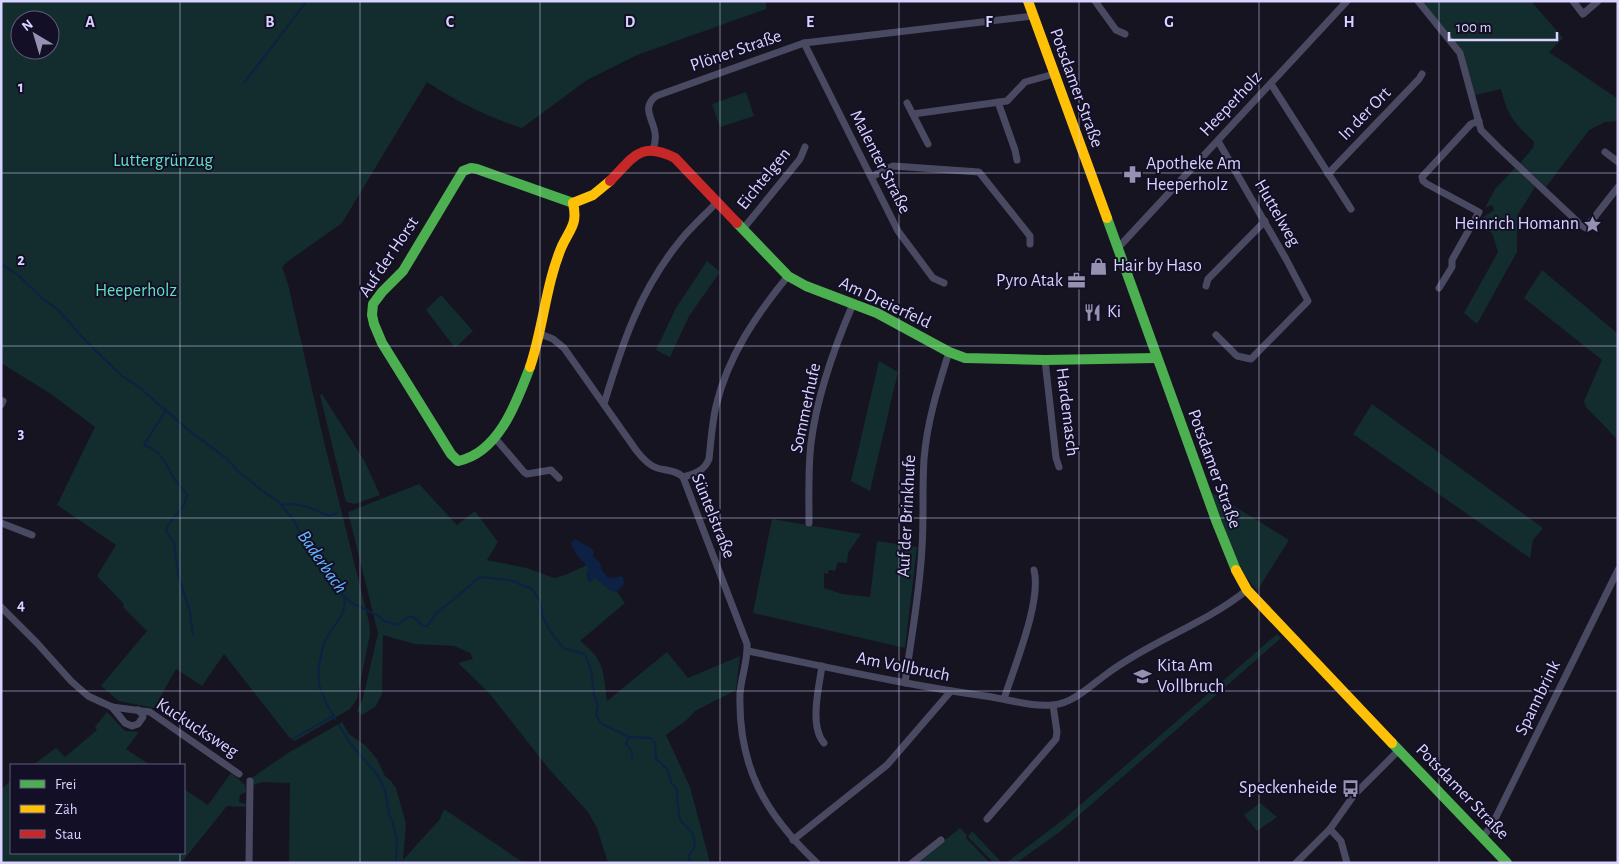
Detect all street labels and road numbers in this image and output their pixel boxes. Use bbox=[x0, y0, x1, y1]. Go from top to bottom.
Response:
street label: Potsdamer Straße bbox=[1046, 26, 1106, 150]
street label: Plöner Straße bbox=[688, 27, 784, 75]
street label: Heeperholz bbox=[1196, 68, 1266, 140]
street label: In der Ort bbox=[1335, 84, 1395, 144]
street label: Malenter Straße bbox=[846, 107, 914, 217]
street label: Eichtelgen bbox=[734, 145, 794, 213]
street label: Huttelweg bbox=[1251, 176, 1303, 250]
street label: Auf der Horst bbox=[356, 213, 423, 300]
street label: Am Dreierfeld bbox=[836, 274, 934, 332]
street label: Sommerhufe bbox=[788, 361, 824, 455]
street label: Hardemasch bbox=[1053, 367, 1081, 457]
street label: Potsdamer Straße bbox=[1184, 407, 1244, 531]
street label: Auf der Brinkhufe bbox=[895, 454, 919, 578]
street label: Süntelstraße bbox=[688, 471, 738, 561]
street label: Am Vollbruch bbox=[855, 649, 951, 685]
street label: Spannbrink bbox=[1512, 657, 1564, 738]
street label: Kuckucksweg bbox=[153, 695, 241, 761]
street label: Potsdamer Straße bbox=[1412, 741, 1512, 843]

